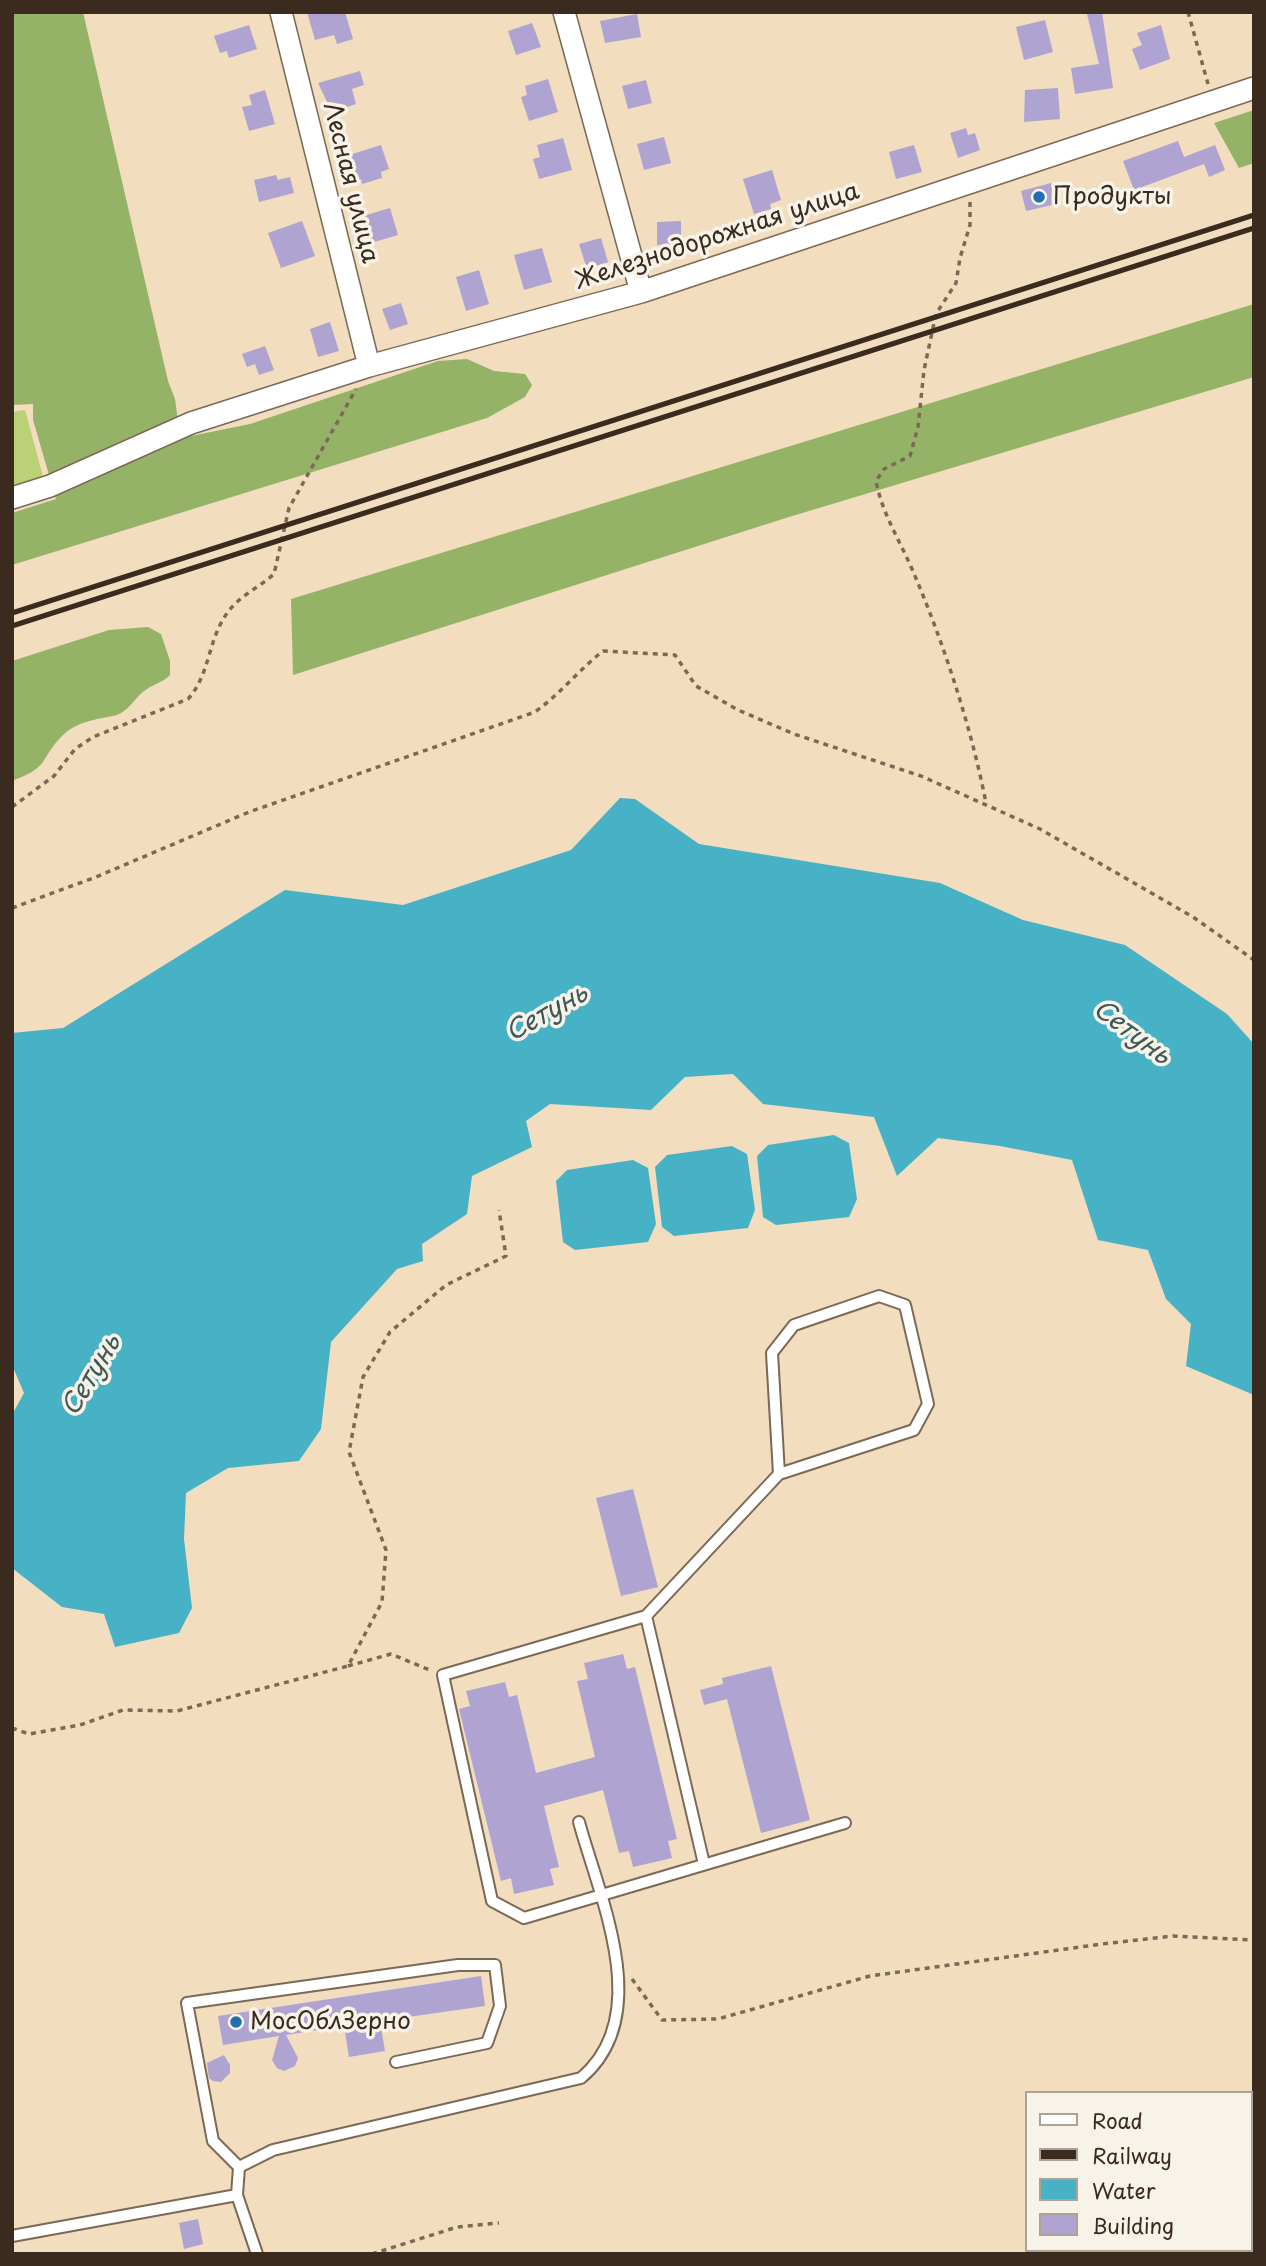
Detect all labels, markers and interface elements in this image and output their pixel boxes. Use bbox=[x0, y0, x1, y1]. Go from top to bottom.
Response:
street label: Лесная улица bbox=[316, 100, 384, 266]
street label: Железнодорожная улица bbox=[571, 177, 863, 297]
place label: Продукты bbox=[1053, 183, 1172, 211]
marker: Продукты bbox=[1031, 189, 1047, 205]
water label: Сетунь bbox=[500, 979, 594, 1049]
water label: Сетунь bbox=[1086, 994, 1176, 1072]
water label: Сетунь bbox=[56, 1330, 128, 1422]
place label: МосОблЗерно bbox=[250, 2008, 411, 2036]
marker: МосОблЗерно bbox=[228, 2014, 244, 2030]
legend bbox=[1024, 2091, 1252, 2252]
text: Road bbox=[1092, 2104, 1143, 2136]
text: Railway bbox=[1092, 2139, 1172, 2171]
text: Water bbox=[1092, 2174, 1155, 2206]
text: Building bbox=[1092, 2209, 1174, 2241]

